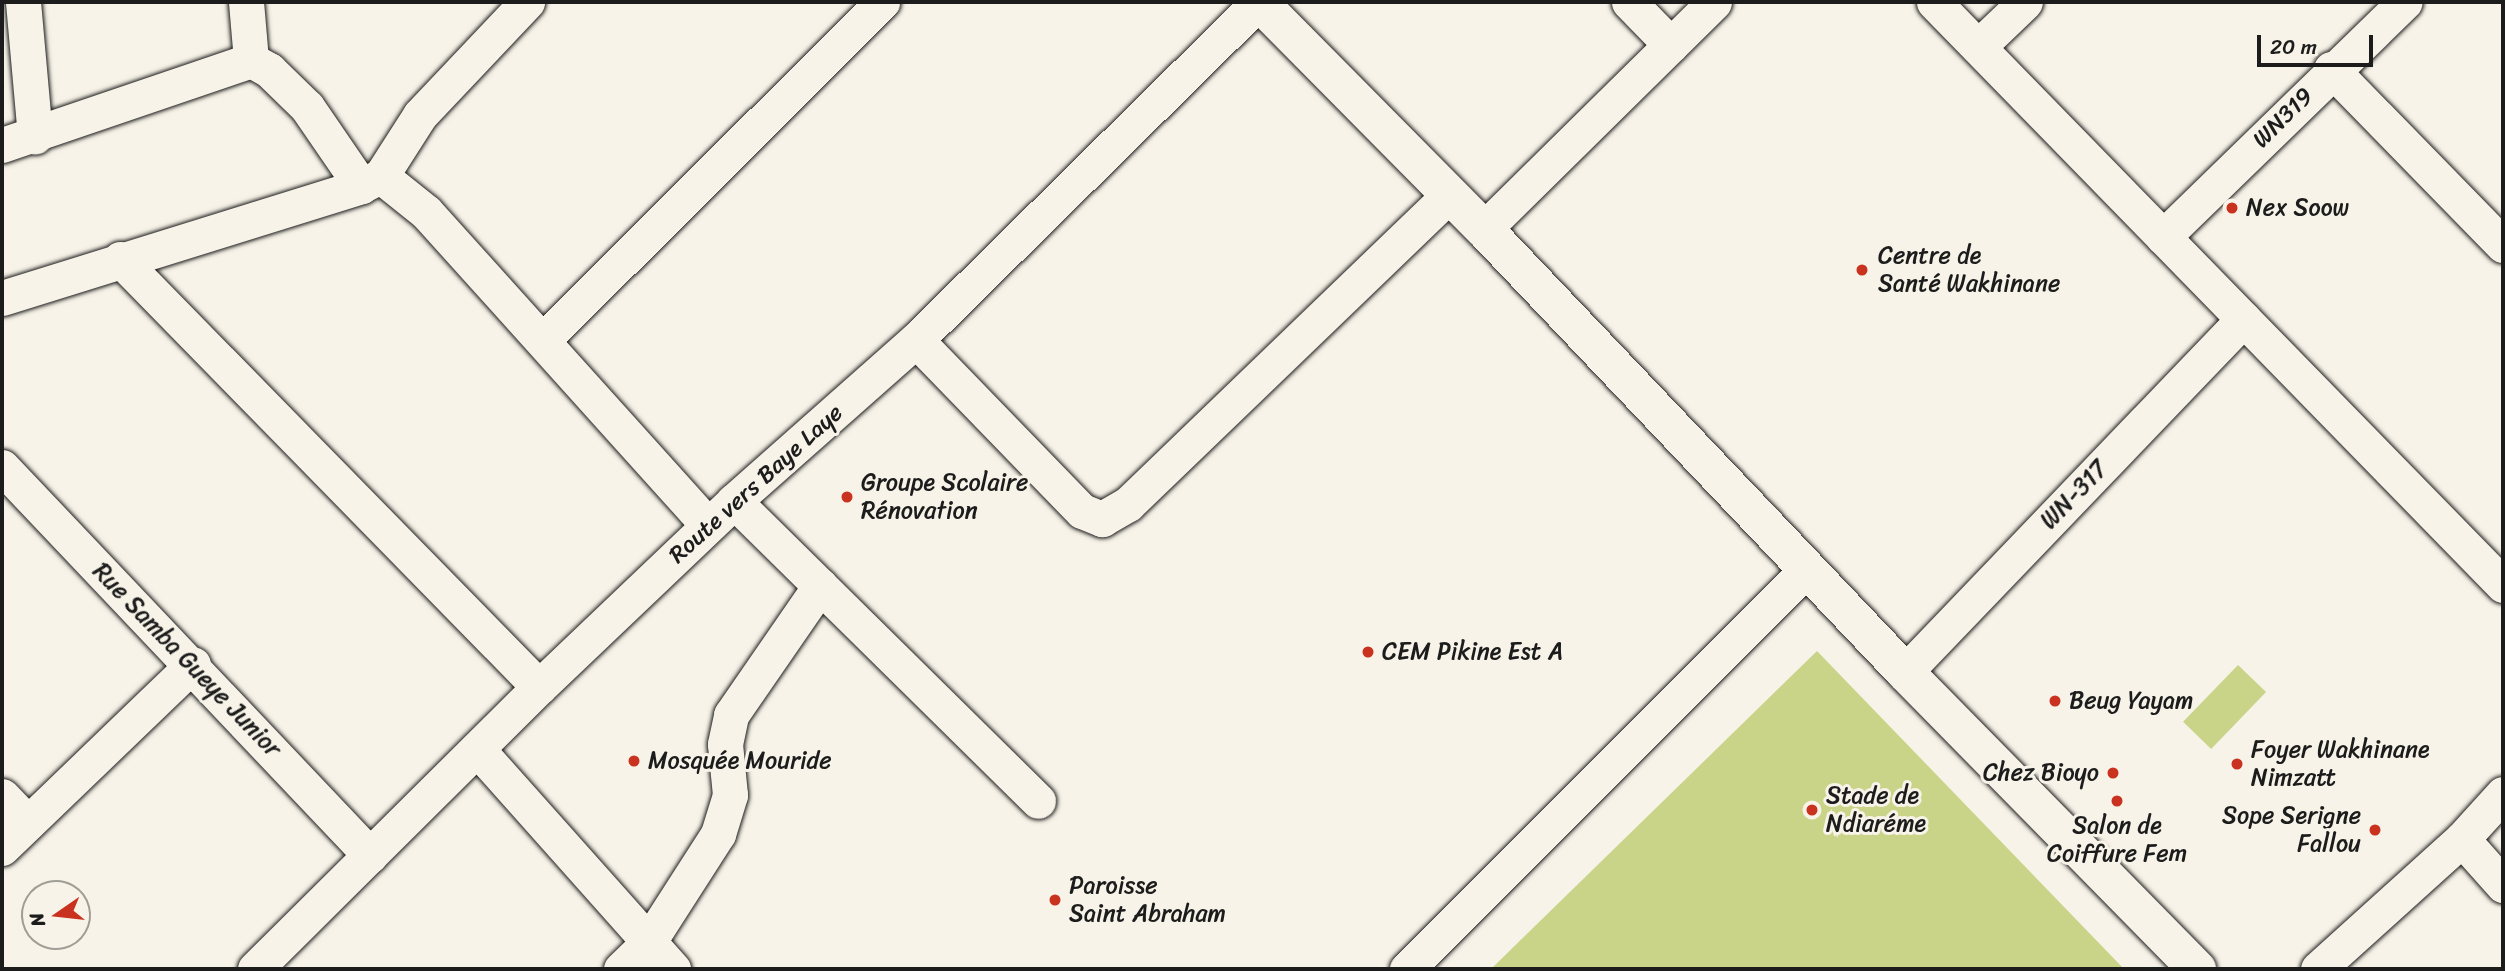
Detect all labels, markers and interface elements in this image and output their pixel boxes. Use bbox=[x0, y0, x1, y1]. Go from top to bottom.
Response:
scale bar bbox=[2260, 21, 2376, 65]
text: 20 m bbox=[2270, 28, 2317, 66]
street label: WN319 bbox=[2247, 82, 2319, 154]
place label: Nex Soow bbox=[2246, 194, 2350, 222]
marker: Nex Soow bbox=[2224, 200, 2240, 216]
place label: Centre de Santé Wakhinane bbox=[1878, 242, 2060, 298]
marker: Centre de Santé Wakhinane bbox=[1852, 260, 1872, 280]
street label: Route vers Baye Laye bbox=[663, 399, 849, 569]
street label: WN-317 bbox=[2035, 455, 2113, 535]
place label: Groupe Scolaire Rénovation bbox=[861, 469, 1028, 525]
marker: Groupe Scolaire Rénovation bbox=[839, 489, 855, 505]
street label: Rue Samba Gueye Junior bbox=[87, 557, 287, 763]
place label: CEM Pikine Est A bbox=[1382, 638, 1565, 666]
marker: CEM Pikine Est A bbox=[1360, 644, 1376, 660]
place label: Beug Yayam bbox=[2069, 687, 2193, 715]
marker: Beug Yayam bbox=[2047, 693, 2063, 709]
place label: Foyer Wakhinane Nimzatt bbox=[2251, 736, 2430, 792]
place label: Mosquée Mouride bbox=[648, 747, 832, 775]
marker: Mosquée Mouride bbox=[626, 753, 642, 769]
marker: Foyer Wakhinane Nimzatt bbox=[2229, 756, 2245, 772]
place label: Chez Bioyo bbox=[1983, 759, 2099, 787]
marker: Chez Bioyo bbox=[2105, 765, 2121, 781]
place label: Stade de Ndiaréme bbox=[1826, 782, 1926, 838]
marker: Salon de Coiffure Fem bbox=[2109, 793, 2125, 809]
marker: Stade de Ndiaréme bbox=[1804, 802, 1820, 818]
place label: Sope Serigne Fallou bbox=[2222, 802, 2361, 858]
place label: Salon de Coiffure Fem bbox=[2047, 812, 2187, 868]
marker: Sope Serigne Fallou bbox=[2367, 822, 2383, 838]
place label: Paroisse Saint Abraham bbox=[1069, 872, 1226, 928]
north arrow bbox=[21, 880, 91, 950]
marker: Paroisse Saint Abraham bbox=[1047, 892, 1063, 908]
text: N bbox=[19, 909, 55, 930]

